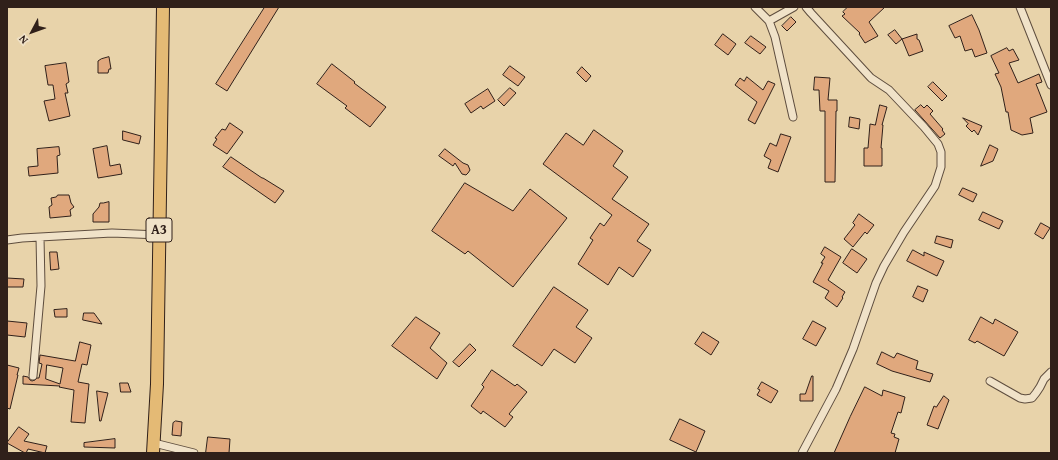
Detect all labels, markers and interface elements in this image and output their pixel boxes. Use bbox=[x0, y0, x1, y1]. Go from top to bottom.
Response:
north arrow bbox=[12, 12, 52, 52]
text: N bbox=[14, 32, 31, 48]
road number: A3 bbox=[146, 218, 172, 242]

